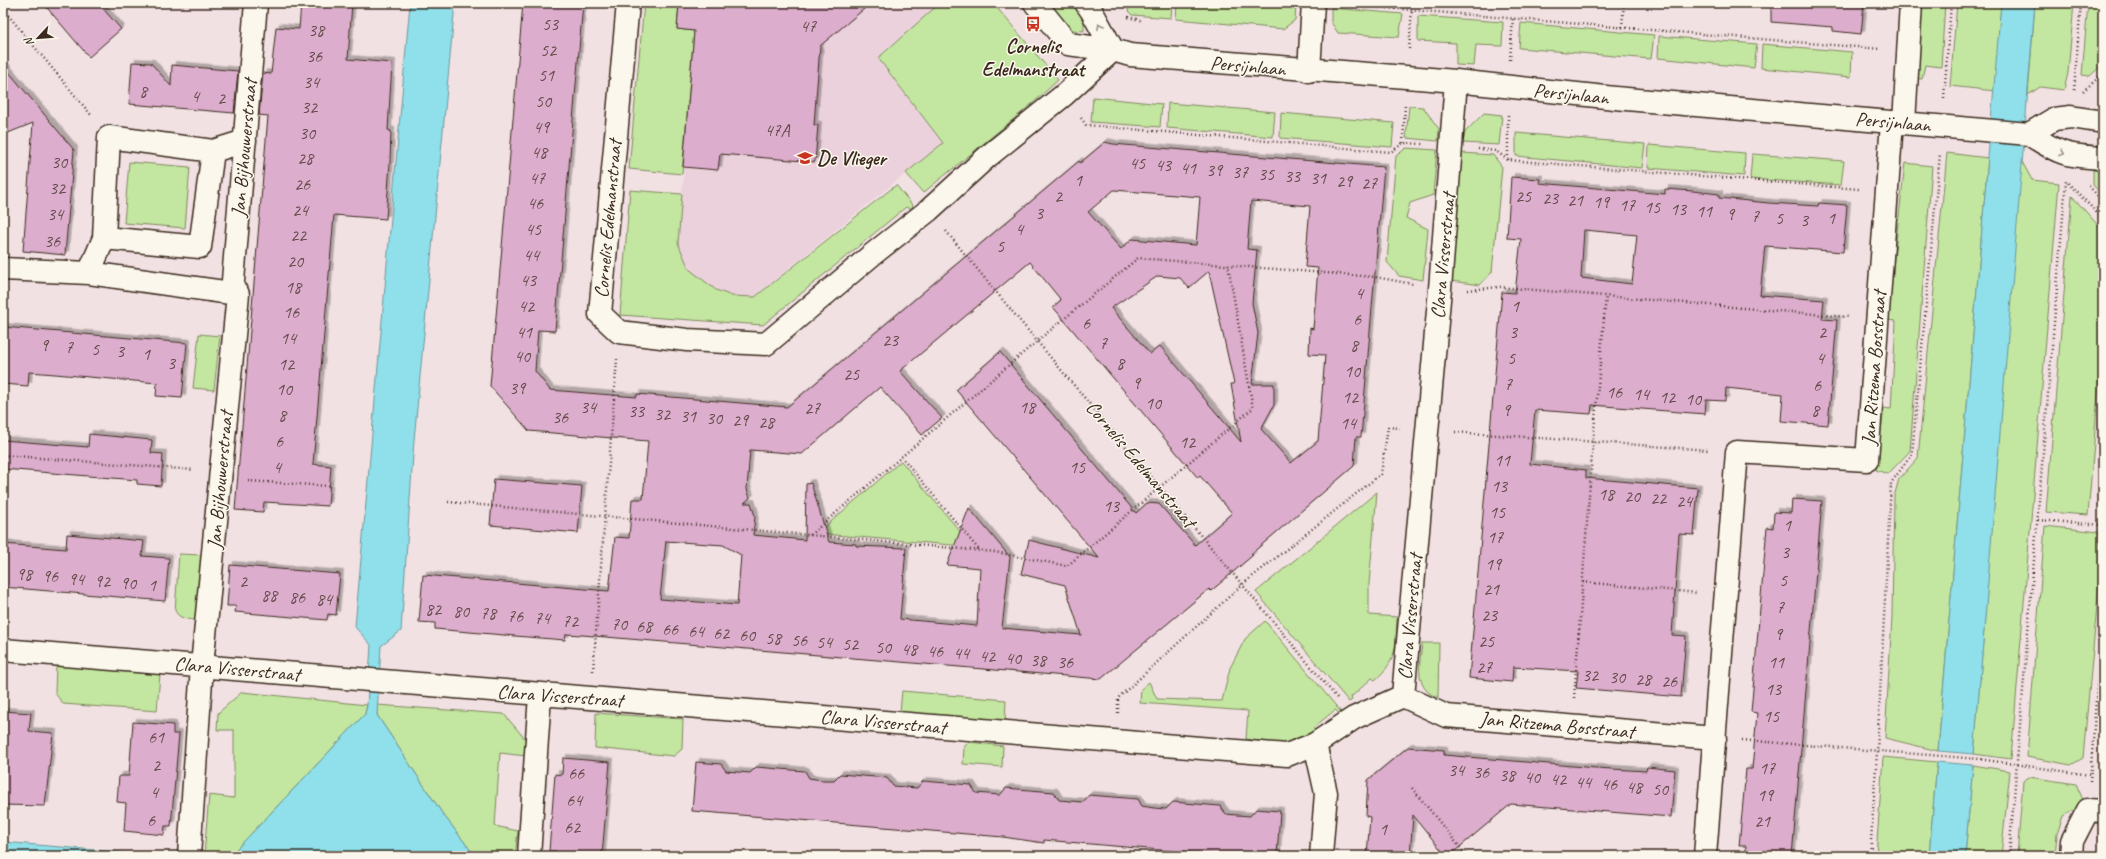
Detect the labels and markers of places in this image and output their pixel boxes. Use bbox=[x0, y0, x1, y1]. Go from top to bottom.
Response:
bus stop icon: Cornelis Edelmanstraat bbox=[1024, 15, 1042, 33]
place label: Cornelis Edelmanstraat bbox=[982, 34, 1087, 82]
place label: De Vlieger bbox=[817, 146, 888, 171]
school or university icon: De Vlieger bbox=[796, 149, 814, 167]

